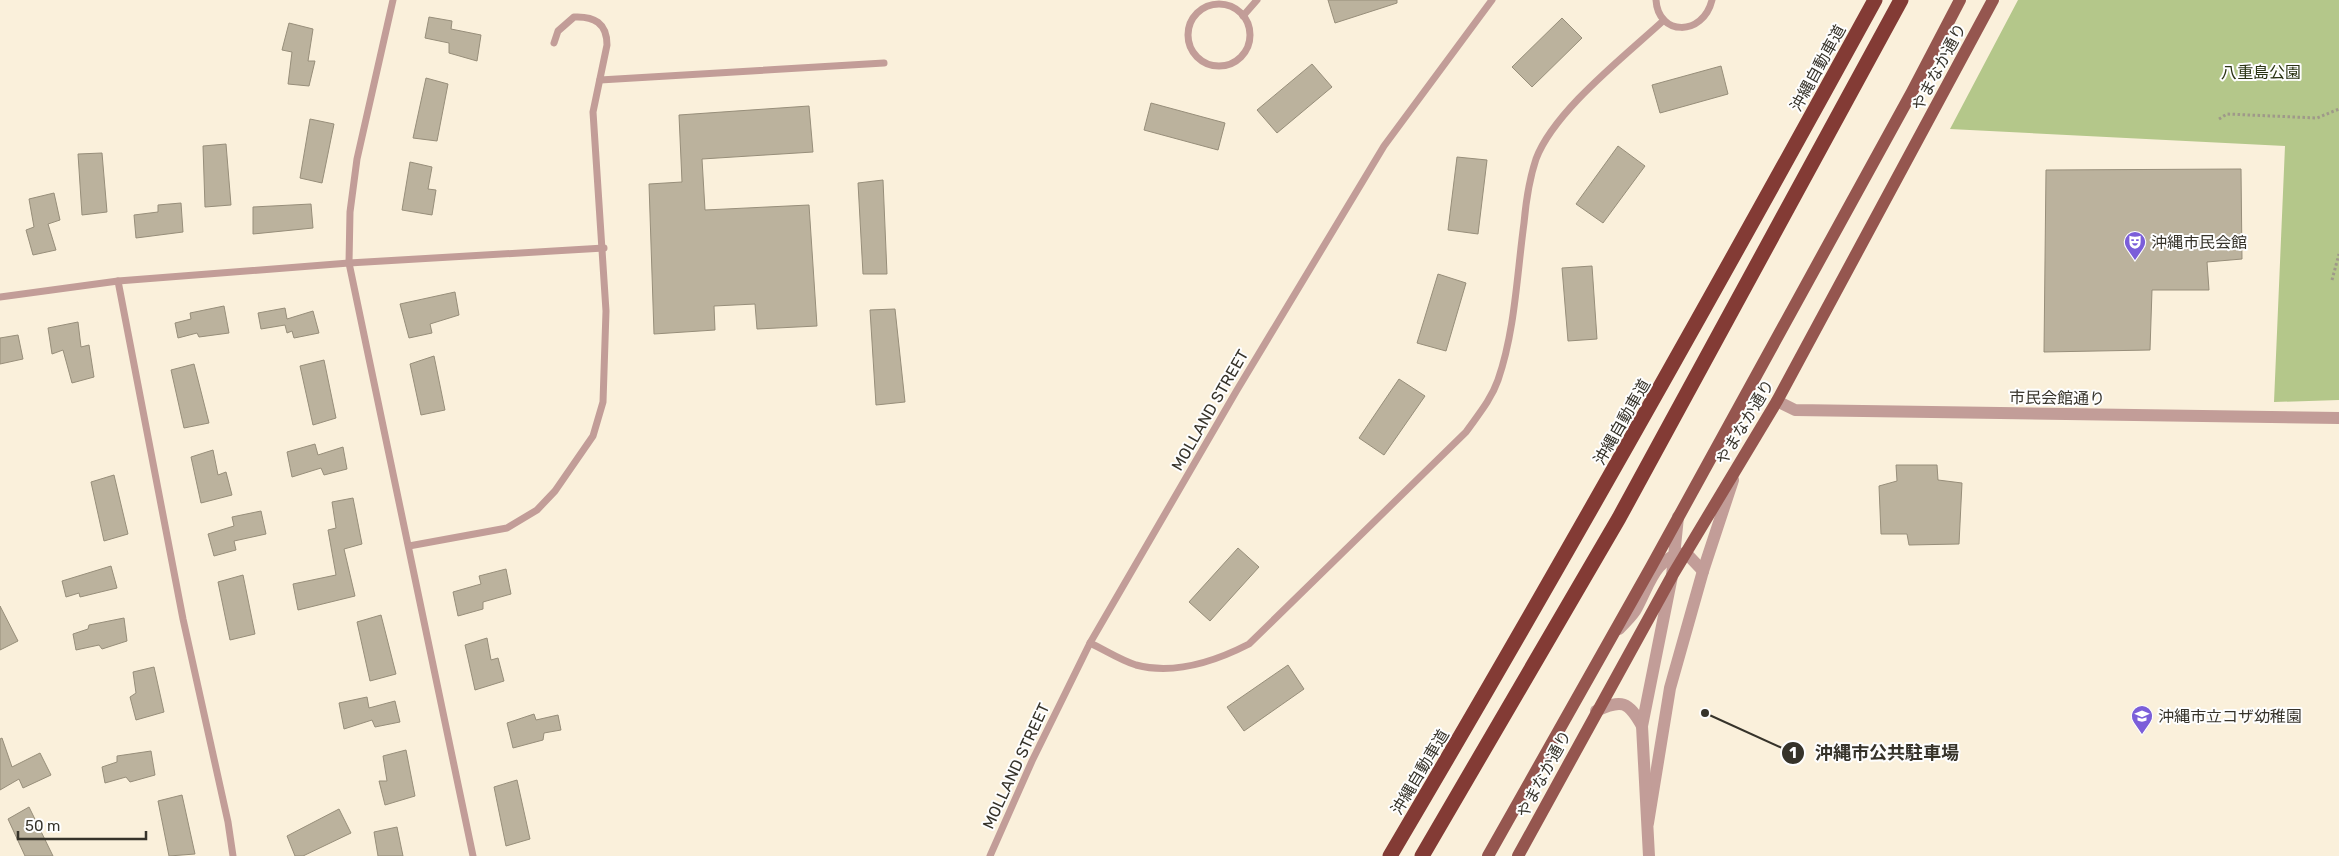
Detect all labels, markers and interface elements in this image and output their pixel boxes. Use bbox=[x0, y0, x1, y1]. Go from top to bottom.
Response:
street label: やまなか通り bbox=[1908, 20, 1970, 114]
street label: 沖縄自動車道 bbox=[1786, 21, 1850, 115]
park label: 八重島公園 bbox=[2221, 63, 2301, 82]
theatre icon: 沖縄市民会館 bbox=[2123, 230, 2147, 261]
place label: 沖縄市民会館 bbox=[2151, 233, 2247, 252]
street label: MOLLAND STREET bbox=[1168, 346, 1252, 474]
street label: 沖縄自動車道 bbox=[1590, 376, 1654, 468]
street label: やまなか通り bbox=[1712, 376, 1778, 468]
street label: 市民会館通り bbox=[2009, 388, 2105, 408]
street label: MOLLAND STREET bbox=[979, 700, 1053, 832]
school or university icon: 沖縄市立コザ幼稚園 bbox=[2130, 704, 2154, 735]
place label: 沖縄市立コザ幼稚園 bbox=[2158, 707, 2302, 726]
street label: 沖縄自動車道 bbox=[1387, 726, 1453, 818]
street label: やまなか通り bbox=[1513, 727, 1575, 821]
callout: 沖縄市公共駐車場 bbox=[1780, 737, 1969, 770]
text: 沖縄市公共駐車場 bbox=[1815, 742, 1959, 764]
text: 1 bbox=[1789, 744, 1797, 762]
scale bar bbox=[18, 808, 145, 840]
text: 50 m bbox=[25, 817, 60, 835]

